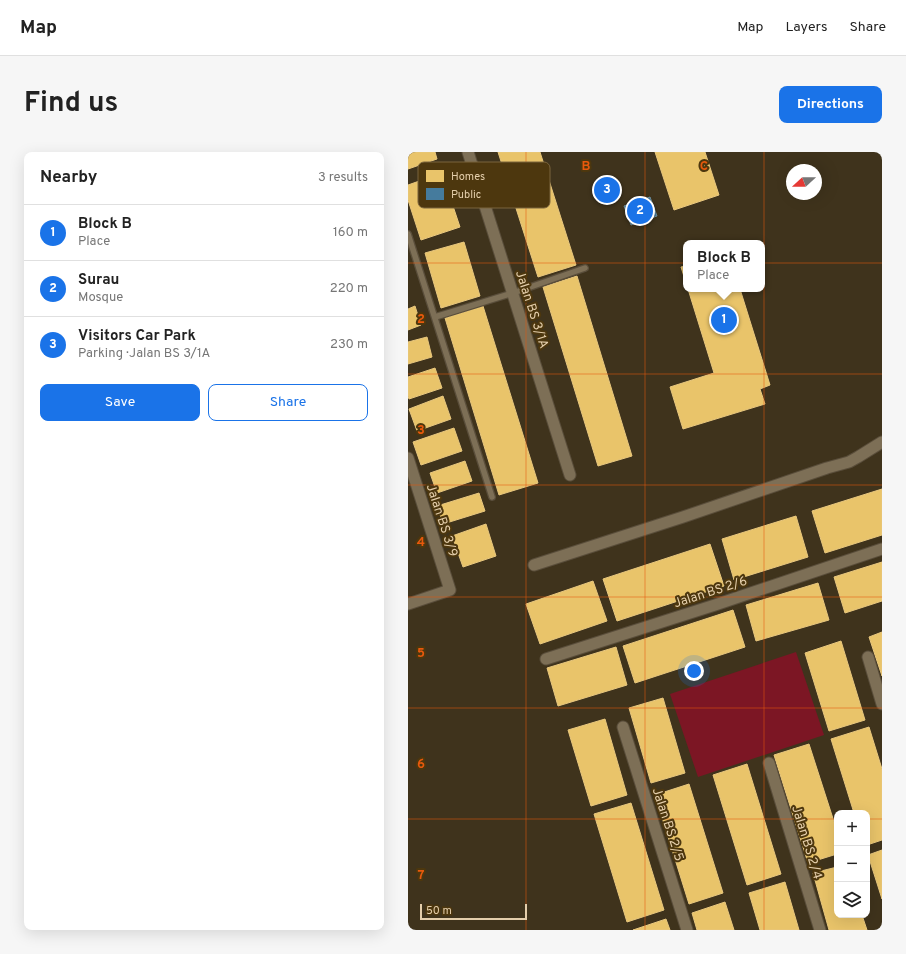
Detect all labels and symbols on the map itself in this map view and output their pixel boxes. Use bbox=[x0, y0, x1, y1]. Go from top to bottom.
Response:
text: B bbox=[582, 159, 591, 175]
text: C bbox=[700, 159, 708, 175]
legend bbox=[418, 162, 550, 208]
north arrow bbox=[786, 164, 822, 200]
text: Homes bbox=[451, 170, 485, 184]
pin: 3 bbox=[594, 175, 620, 205]
text: Public bbox=[451, 188, 481, 202]
pin: 2 bbox=[627, 196, 653, 226]
street label: Jalan BS 3/1A bbox=[511, 269, 551, 351]
pin: 1 bbox=[711, 305, 737, 335]
text: 2 bbox=[417, 312, 425, 328]
text: 3 bbox=[417, 423, 425, 439]
street label: Jalan BS 3/9 bbox=[422, 482, 460, 559]
text: 4 bbox=[417, 535, 425, 551]
street label: Jalan BS 2/6 bbox=[672, 574, 749, 612]
text: 5 bbox=[417, 646, 425, 662]
your location bbox=[684, 661, 704, 681]
text: 6 bbox=[417, 757, 425, 773]
street label: Jalan BS 2/5 bbox=[648, 786, 687, 863]
street label: Jalan BS 2/4 bbox=[787, 804, 825, 882]
text: 7 bbox=[418, 868, 425, 884]
scale bar bbox=[420, 902, 527, 921]

